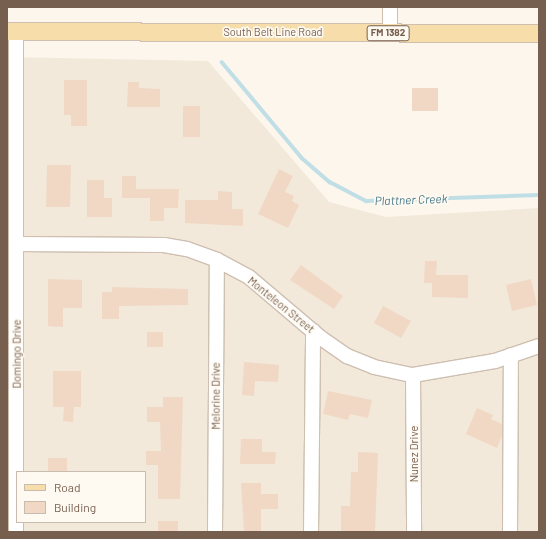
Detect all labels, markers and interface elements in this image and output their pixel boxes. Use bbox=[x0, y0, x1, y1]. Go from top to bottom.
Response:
street label: South Belt Line Road bbox=[223, 25, 323, 39]
road number: FM 1382 bbox=[366, 25, 410, 41]
water label: Plattner Creek bbox=[374, 192, 448, 208]
street label: Monteleon Street bbox=[245, 274, 317, 336]
street label: Domingo Drive bbox=[10, 319, 24, 389]
street label: Melorine Drive bbox=[209, 362, 223, 430]
street label: Nunez Drive bbox=[407, 426, 421, 482]
legend bbox=[16, 471, 146, 523]
text: Road bbox=[54, 480, 81, 494]
text: Building bbox=[54, 500, 96, 514]

